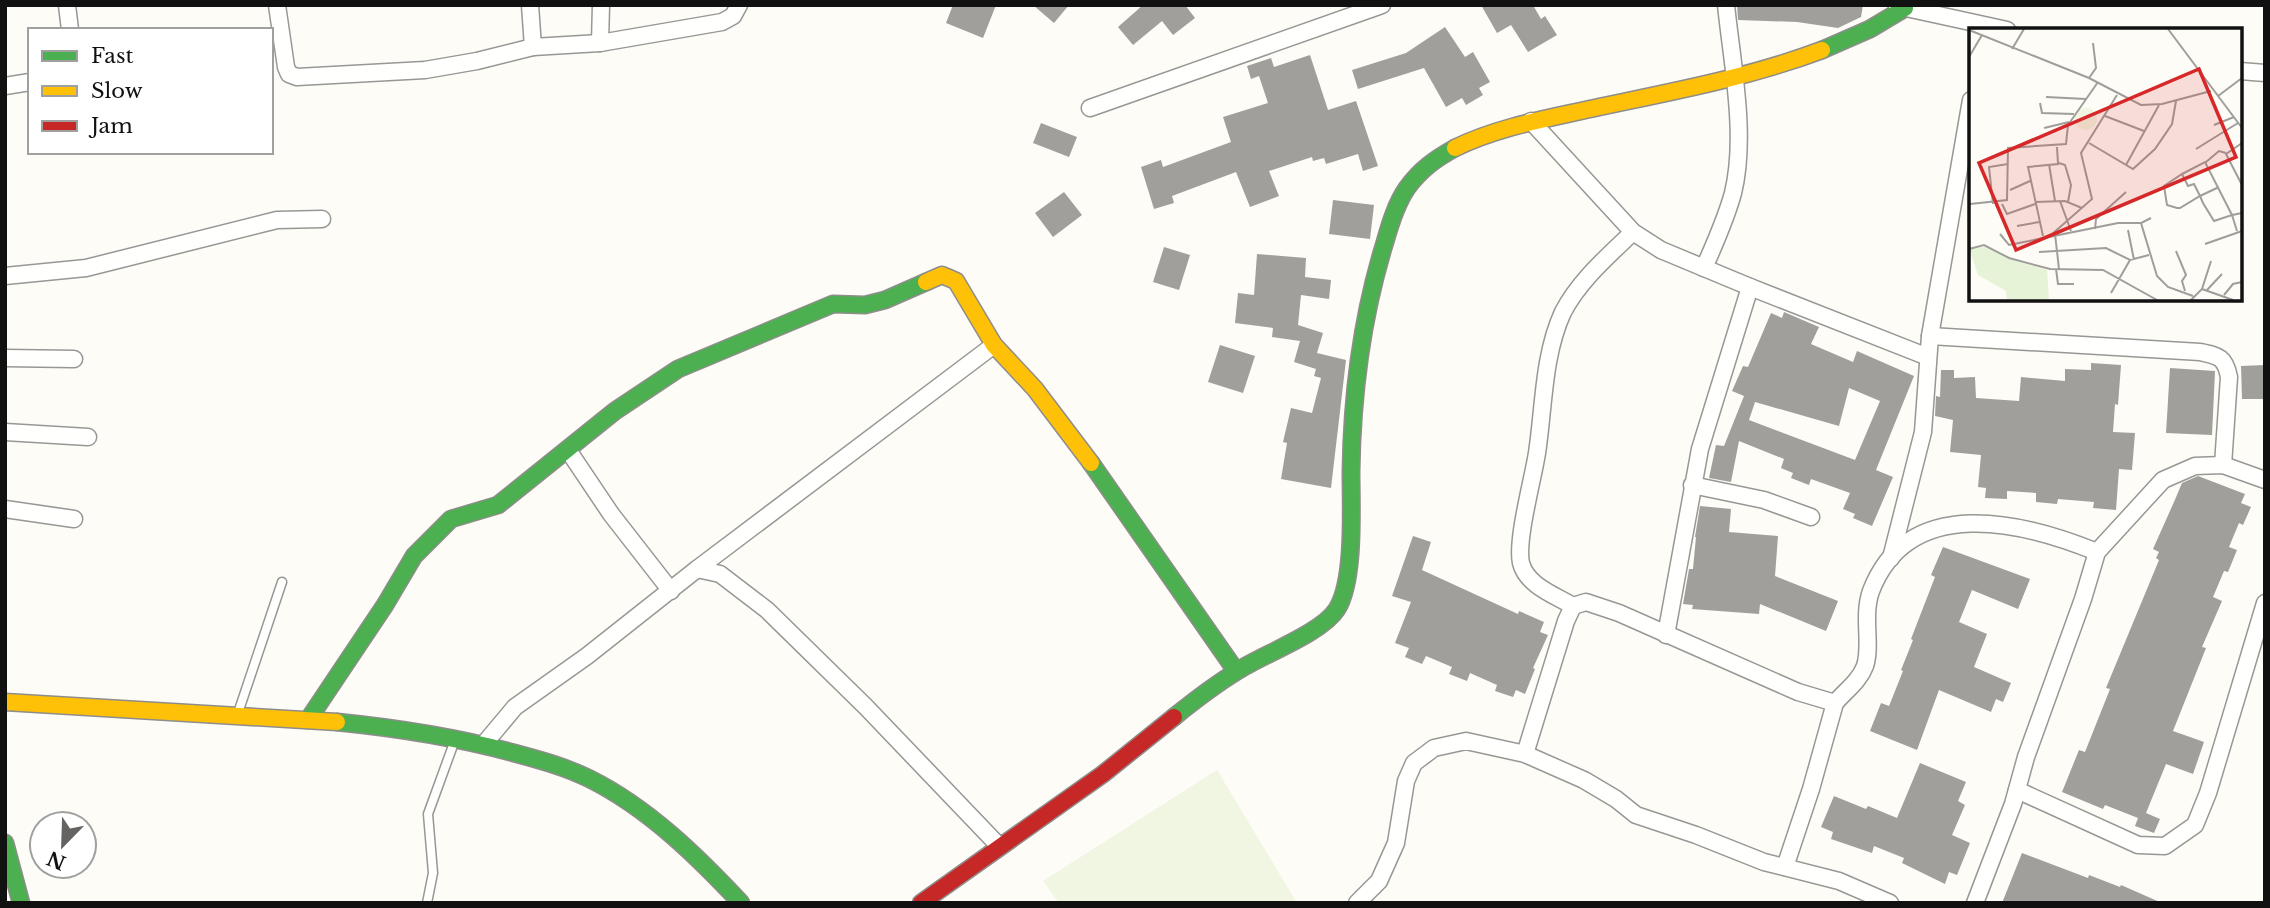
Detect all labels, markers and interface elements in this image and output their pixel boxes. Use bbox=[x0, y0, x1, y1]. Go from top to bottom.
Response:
legend bbox=[28, 28, 273, 154]
inset map bbox=[1969, 28, 2242, 301]
text: Fast bbox=[91, 43, 133, 69]
text: Slow bbox=[91, 78, 143, 104]
text: Jam bbox=[88, 113, 133, 139]
north arrow bbox=[28, 810, 98, 880]
text: N bbox=[44, 846, 69, 874]

